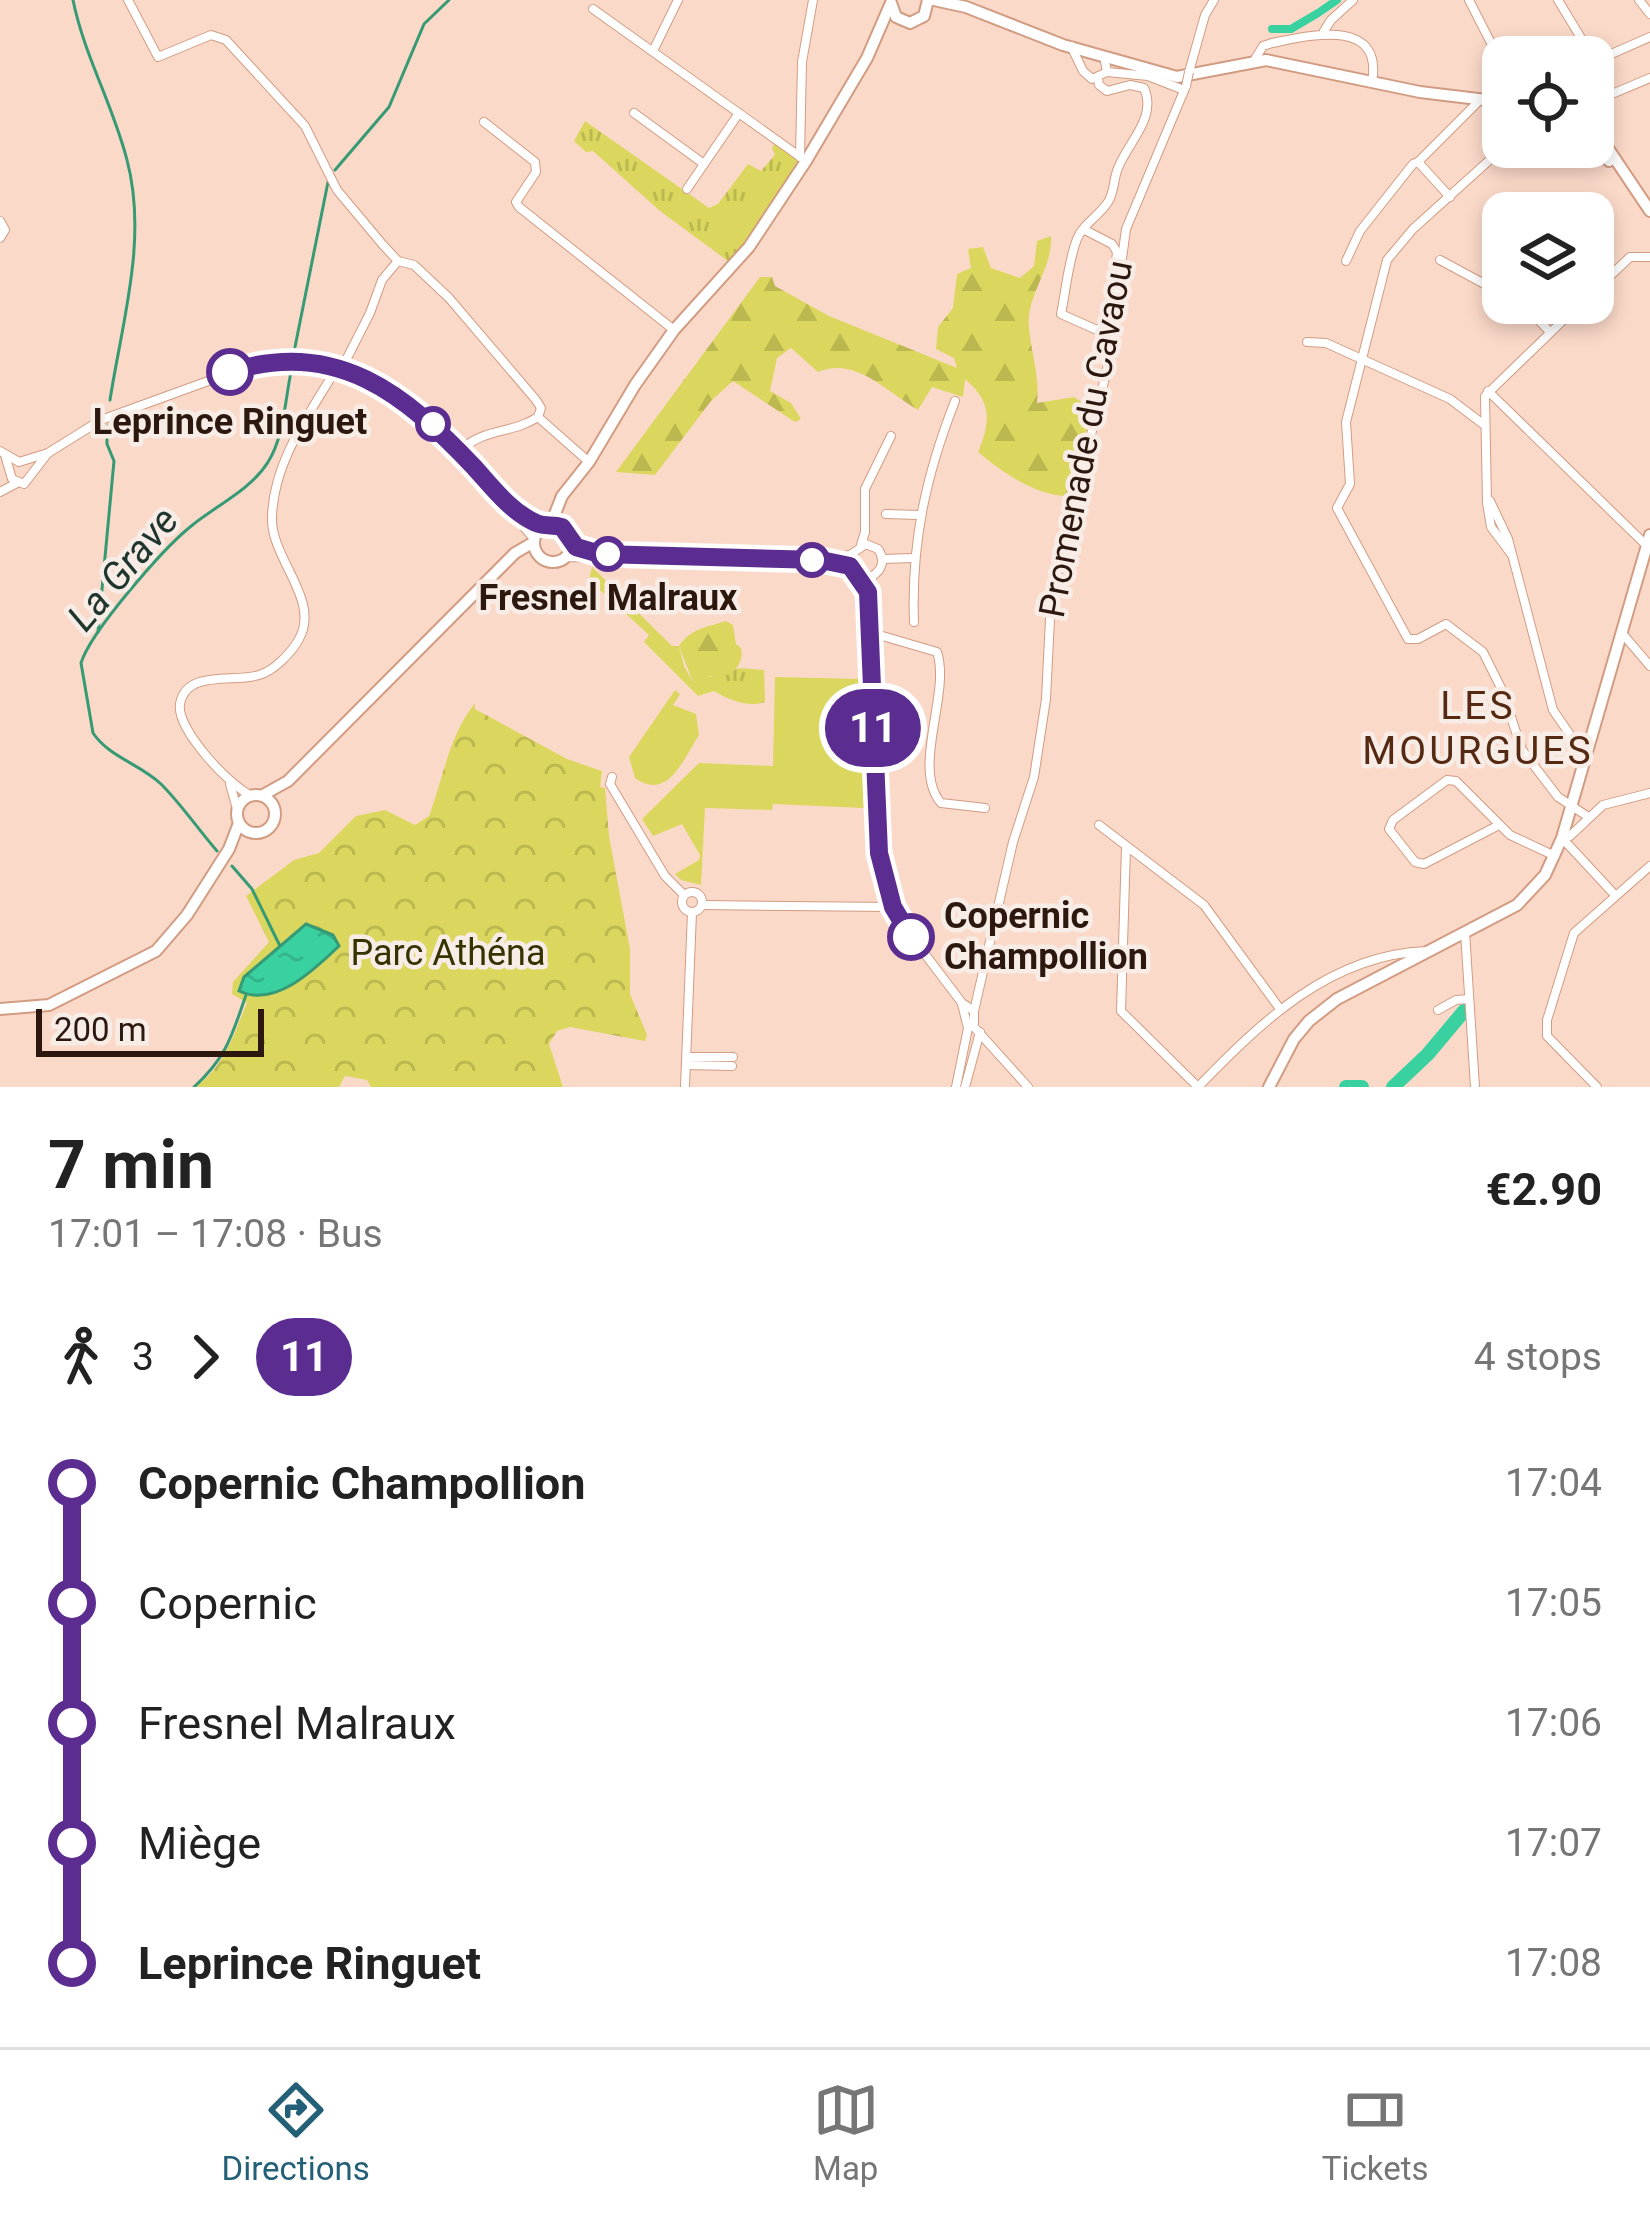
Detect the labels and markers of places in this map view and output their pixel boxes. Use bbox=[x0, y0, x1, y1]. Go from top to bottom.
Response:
marker: Leprince Ringuet bbox=[208, 350, 252, 394]
place label: Leprince Ringuet bbox=[93, 401, 367, 443]
unlabelled marker bbox=[417, 408, 449, 440]
marker: Fresnel Malraux bbox=[592, 538, 624, 570]
unlabelled marker bbox=[796, 544, 828, 576]
place label: Fresnel Malraux bbox=[479, 577, 738, 619]
place label: Copernic Champollion bbox=[944, 895, 1148, 978]
marker: Copernic Champollion bbox=[889, 915, 933, 959]

